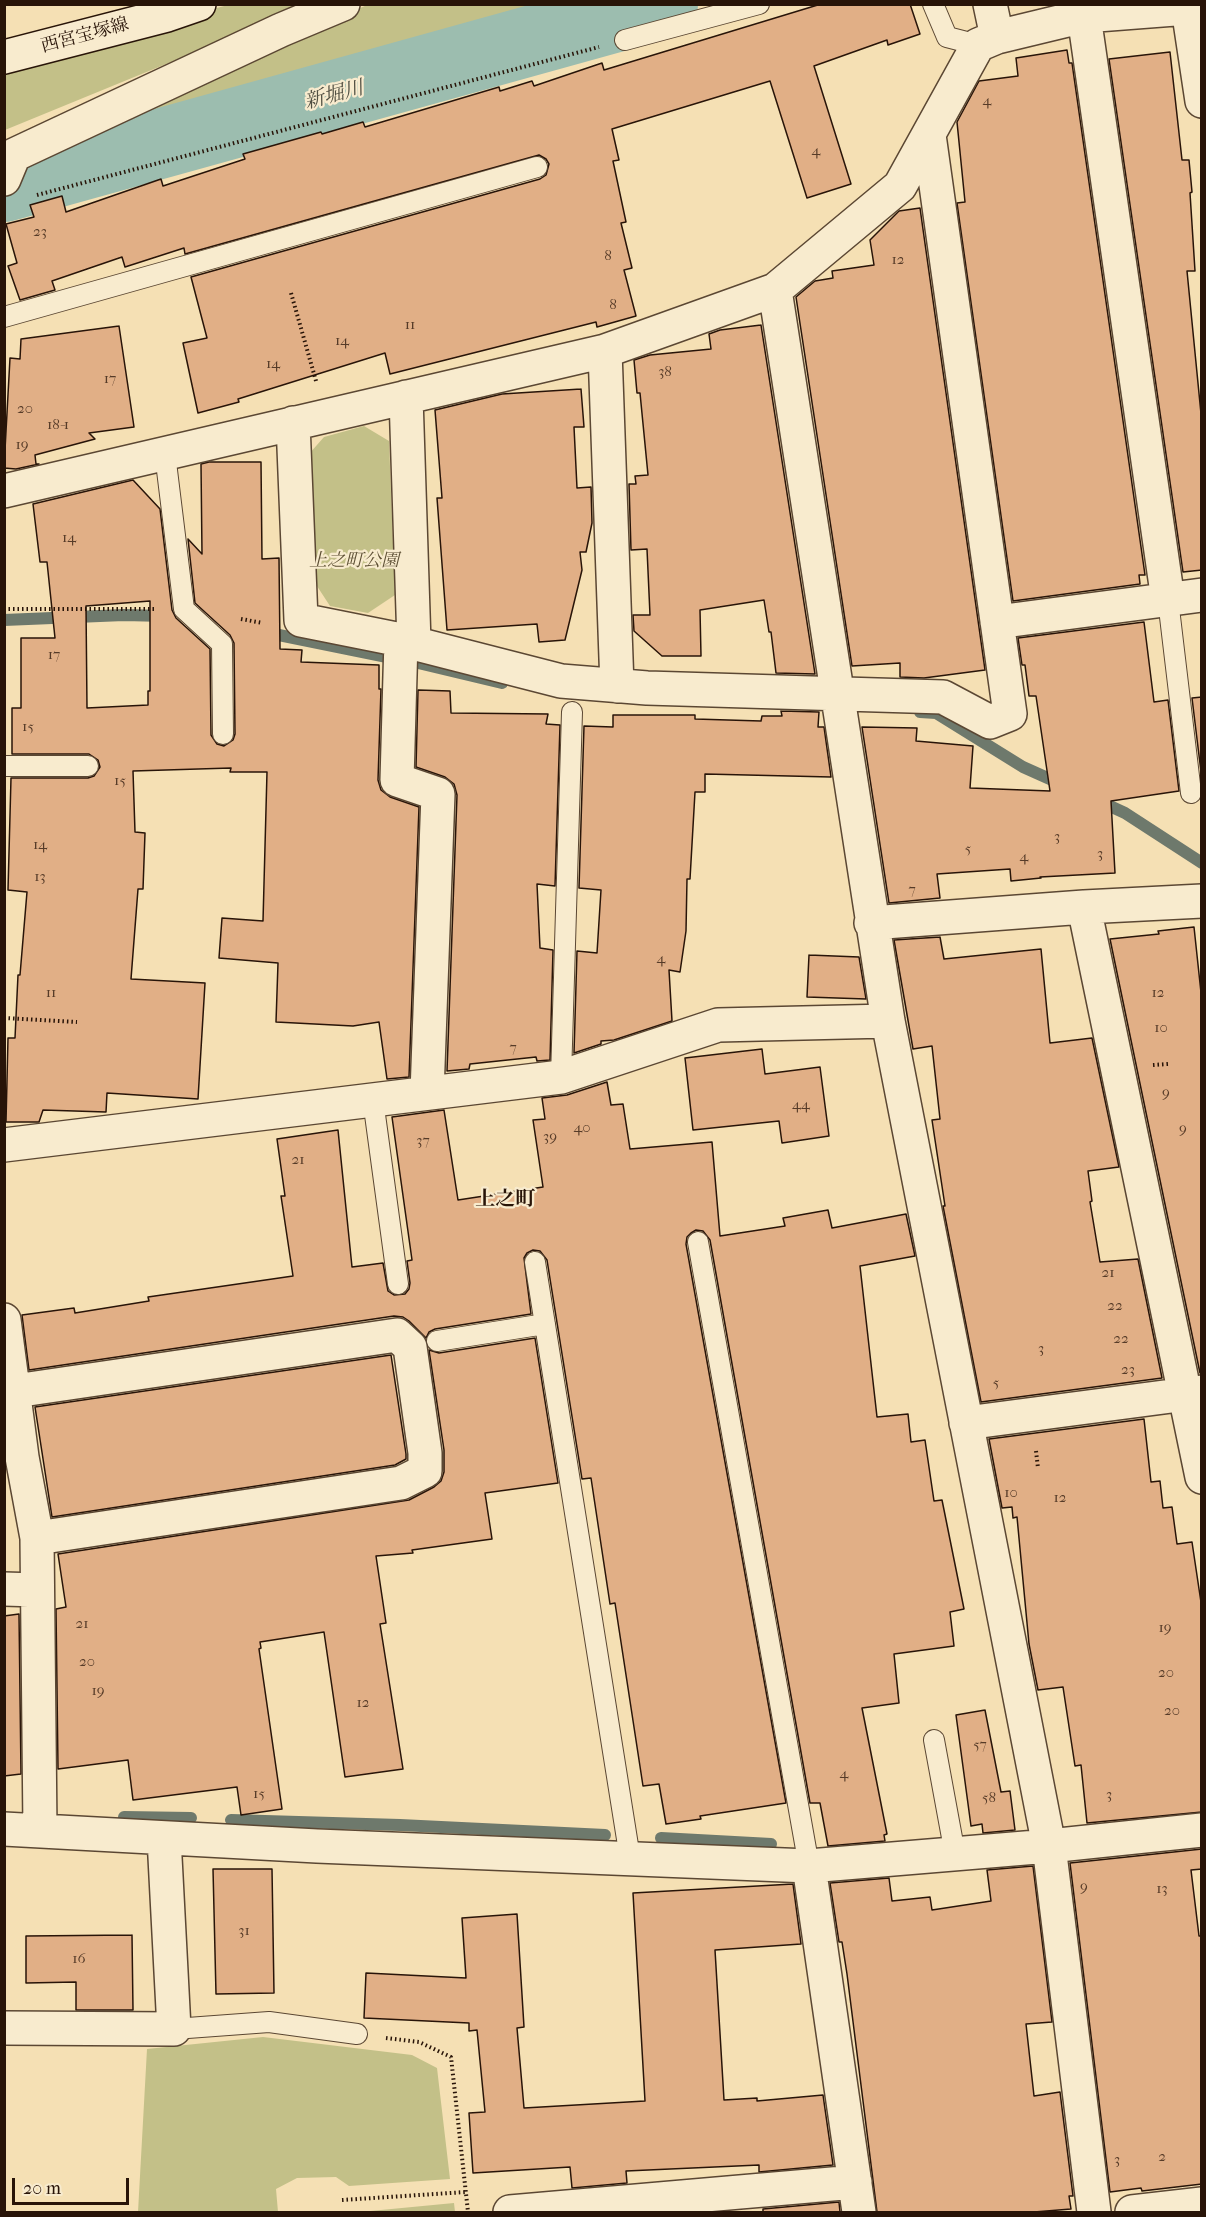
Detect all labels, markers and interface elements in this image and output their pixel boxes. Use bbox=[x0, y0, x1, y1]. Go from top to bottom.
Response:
street label: 西宮宝塚線 bbox=[39, 14, 131, 58]
water label: 新堀川 bbox=[302, 77, 366, 115]
house number: 4 bbox=[983, 92, 991, 110]
house number: 4 bbox=[812, 142, 820, 160]
house number: 23 bbox=[33, 223, 47, 241]
house number: 8 bbox=[604, 247, 612, 265]
house number: 12 bbox=[891, 251, 905, 269]
house number: 8 bbox=[609, 296, 617, 314]
house number: 11 bbox=[405, 316, 415, 334]
house number: 14 bbox=[335, 332, 349, 350]
house number: 14 bbox=[266, 355, 280, 373]
house number: 38 bbox=[658, 363, 672, 381]
house number: 17 bbox=[104, 370, 116, 388]
house number: 20 bbox=[17, 400, 33, 418]
house number: 18-1 bbox=[47, 416, 69, 434]
house number: 19 bbox=[15, 436, 29, 454]
house number: 14 bbox=[62, 529, 76, 547]
park label: 上之町公園 bbox=[309, 551, 399, 573]
house number: 17 bbox=[48, 646, 60, 664]
house number: 15 bbox=[22, 718, 34, 736]
house number: 15 bbox=[114, 772, 126, 790]
house number: 3 bbox=[1054, 828, 1060, 846]
house number: 14 bbox=[33, 836, 47, 854]
house number: 5 bbox=[965, 840, 971, 858]
house number: 3 bbox=[1097, 845, 1103, 863]
house number: 4 bbox=[1020, 848, 1028, 866]
house number: 13 bbox=[34, 868, 46, 886]
house number: 7 bbox=[908, 881, 916, 899]
house number: 4 bbox=[657, 950, 665, 968]
house number: 11 bbox=[46, 984, 56, 1002]
house number: 12 bbox=[1151, 984, 1165, 1002]
house number: 10 bbox=[1154, 1019, 1168, 1037]
house number: 7 bbox=[509, 1039, 517, 1057]
house number: 9 bbox=[1162, 1084, 1170, 1102]
house number: 44 bbox=[792, 1096, 810, 1114]
house number: 40 bbox=[573, 1119, 591, 1137]
house number: 9 bbox=[1179, 1120, 1187, 1138]
house number: 39 bbox=[543, 1128, 557, 1146]
house number: 37 bbox=[416, 1132, 430, 1150]
house number: 21 bbox=[291, 1151, 305, 1169]
district label: 上之町 bbox=[475, 1188, 535, 1212]
house number: 21 bbox=[1101, 1264, 1115, 1282]
house number: 22 bbox=[1107, 1297, 1123, 1315]
house number: 22 bbox=[1113, 1330, 1129, 1348]
house number: 3 bbox=[1038, 1340, 1044, 1358]
house number: 23 bbox=[1121, 1361, 1135, 1379]
house number: 5 bbox=[993, 1374, 999, 1392]
house number: 10 bbox=[1004, 1484, 1018, 1502]
house number: 12 bbox=[1053, 1489, 1067, 1507]
house number: 21 bbox=[75, 1615, 89, 1633]
house number: 19 bbox=[1158, 1619, 1172, 1637]
house number: 20 bbox=[79, 1653, 95, 1671]
house number: 20 bbox=[1158, 1664, 1174, 1682]
house number: 19 bbox=[91, 1682, 105, 1700]
house number: 12 bbox=[356, 1694, 370, 1712]
house number: 20 bbox=[1164, 1702, 1180, 1720]
house number: 57 bbox=[973, 1736, 987, 1754]
house number: 4 bbox=[840, 1765, 848, 1783]
house number: 15 bbox=[253, 1785, 265, 1803]
house number: 3 bbox=[1106, 1786, 1112, 1804]
house number: 58 bbox=[982, 1789, 996, 1807]
house number: 9 bbox=[1080, 1878, 1088, 1896]
house number: 13 bbox=[1156, 1880, 1168, 1898]
house number: 31 bbox=[238, 1922, 250, 1940]
house number: 16 bbox=[72, 1950, 86, 1968]
house number: 2 bbox=[1158, 2148, 1166, 2166]
house number: 3 bbox=[1114, 2151, 1120, 2169]
scale bar bbox=[15, 2166, 132, 2204]
text: 20 m bbox=[23, 2178, 61, 2199]

